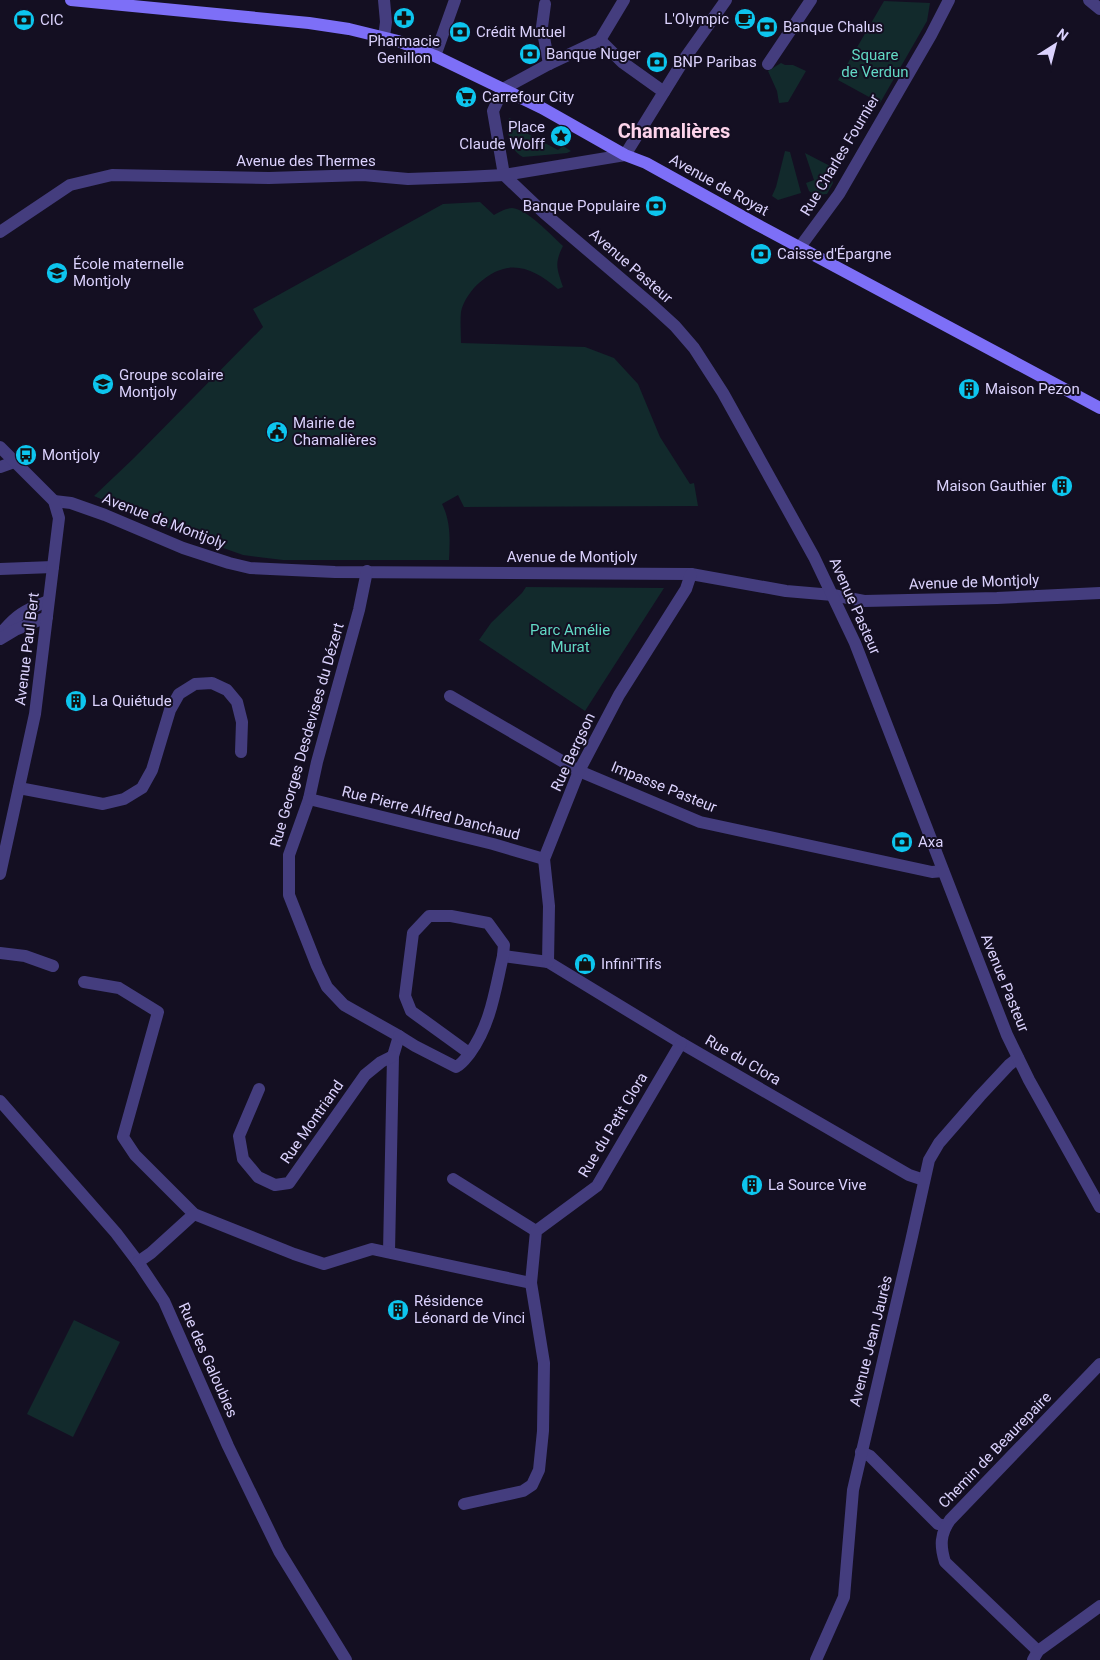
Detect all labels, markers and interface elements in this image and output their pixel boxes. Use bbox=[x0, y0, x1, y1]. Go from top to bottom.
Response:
pharmacy icon: Pharmacie Genillon bbox=[392, 6, 416, 30]
cafe icon: L'Olympic bbox=[733, 7, 757, 31]
bank icon: CIC bbox=[12, 8, 36, 32]
place label: L'Olympic bbox=[664, 10, 729, 28]
place label: CIC bbox=[40, 11, 64, 29]
bank icon: Banque Chalus bbox=[755, 15, 779, 39]
place label: Banque Chalus bbox=[783, 18, 883, 36]
bank icon: Crédit Mutuel bbox=[448, 20, 472, 44]
north arrow bbox=[1030, 20, 1080, 70]
place label: Crédit Mutuel bbox=[476, 23, 566, 41]
text: N bbox=[1054, 25, 1071, 44]
place label: Pharmacie Genillon bbox=[368, 32, 440, 67]
bank icon: Banque Nuger bbox=[518, 42, 542, 66]
place label: Banque Nuger bbox=[546, 45, 641, 63]
park label: Square de Verdun bbox=[841, 46, 909, 81]
bank icon: BNP Paribas bbox=[645, 50, 669, 74]
place label: BNP Paribas bbox=[673, 53, 757, 71]
supermarket icon: Carrefour City bbox=[454, 85, 478, 109]
place label: Carrefour City bbox=[482, 88, 574, 106]
street label: Rue Charles Fournier bbox=[797, 91, 883, 219]
place label: Place Claude Wolff bbox=[459, 118, 546, 153]
district label: Chamalières bbox=[618, 119, 730, 143]
place icon: Place Claude Wolff bbox=[549, 124, 573, 148]
street label: Avenue de Royat bbox=[666, 150, 772, 220]
street label: Avenue des Thermes bbox=[236, 152, 376, 170]
bank icon: Banque Populaire bbox=[644, 194, 668, 218]
place label: Banque Populaire bbox=[523, 197, 640, 215]
street label: Avenue Pasteur bbox=[586, 225, 676, 307]
bank icon: Caisse d'Épargne bbox=[749, 242, 773, 266]
place label: Caisse d'Épargne bbox=[777, 245, 892, 263]
place label: École maternelle Montjoly bbox=[73, 255, 184, 290]
school or university icon: École maternelle Montjoly bbox=[45, 261, 69, 285]
place label: Groupe scolaire Montjoly bbox=[119, 366, 224, 401]
school or university icon: Groupe scolaire Montjoly bbox=[91, 372, 115, 396]
building icon: Maison Pezon bbox=[957, 377, 981, 401]
place label: Maison Pezon bbox=[985, 380, 1080, 398]
place label: Mairie de Chamalières bbox=[293, 414, 376, 449]
public building icon: Mairie de Chamalières bbox=[265, 420, 289, 444]
bus stop icon: Montjoly bbox=[14, 443, 38, 467]
place label: Montjoly bbox=[42, 446, 100, 464]
building icon: Maison Gauthier bbox=[1050, 474, 1074, 498]
place label: Maison Gauthier bbox=[936, 477, 1046, 495]
street label: Avenue de Montjoly bbox=[100, 489, 228, 553]
street label: Avenue de Montjoly bbox=[507, 548, 637, 566]
street label: Avenue Pasteur bbox=[826, 555, 884, 657]
street label: Avenue de Montjoly bbox=[908, 571, 1040, 593]
street label: Avenue Paul Bert bbox=[11, 591, 43, 706]
street label: Rue Georges Desdevises du Dézert bbox=[266, 621, 348, 849]
park label: Parc Amélie Murat bbox=[530, 621, 610, 656]
building icon: La Quiétude bbox=[64, 689, 88, 713]
place label: La Quiétude bbox=[92, 692, 172, 710]
street label: Rue Bergson bbox=[547, 710, 599, 794]
street label: Impasse Pasteur bbox=[608, 758, 720, 816]
street label: Rue Pierre Alfred Danchaud bbox=[340, 782, 522, 844]
bank icon: Axa bbox=[890, 830, 914, 854]
place label: Axa bbox=[918, 833, 943, 851]
street label: Avenue Pasteur bbox=[977, 931, 1033, 1035]
shop icon: Infini'Tifs bbox=[573, 952, 597, 976]
place label: Infini'Tifs bbox=[601, 955, 662, 973]
street label: Rue du Clora bbox=[702, 1031, 784, 1089]
street label: Rue du Petit Clora bbox=[575, 1069, 651, 1181]
street label: Rue Montriand bbox=[277, 1077, 347, 1167]
building icon: La Source Vive bbox=[740, 1173, 764, 1197]
place label: La Source Vive bbox=[768, 1176, 867, 1194]
street label: Avenue Jean Jaurès bbox=[846, 1274, 896, 1408]
place label: Résidence Léonard de Vinci bbox=[414, 1292, 525, 1327]
building icon: Résidence Léonard de Vinci bbox=[386, 1298, 410, 1322]
street label: Rue des Galoubies bbox=[175, 1300, 241, 1420]
street label: Chemin de Beaurepaire bbox=[935, 1388, 1055, 1512]

